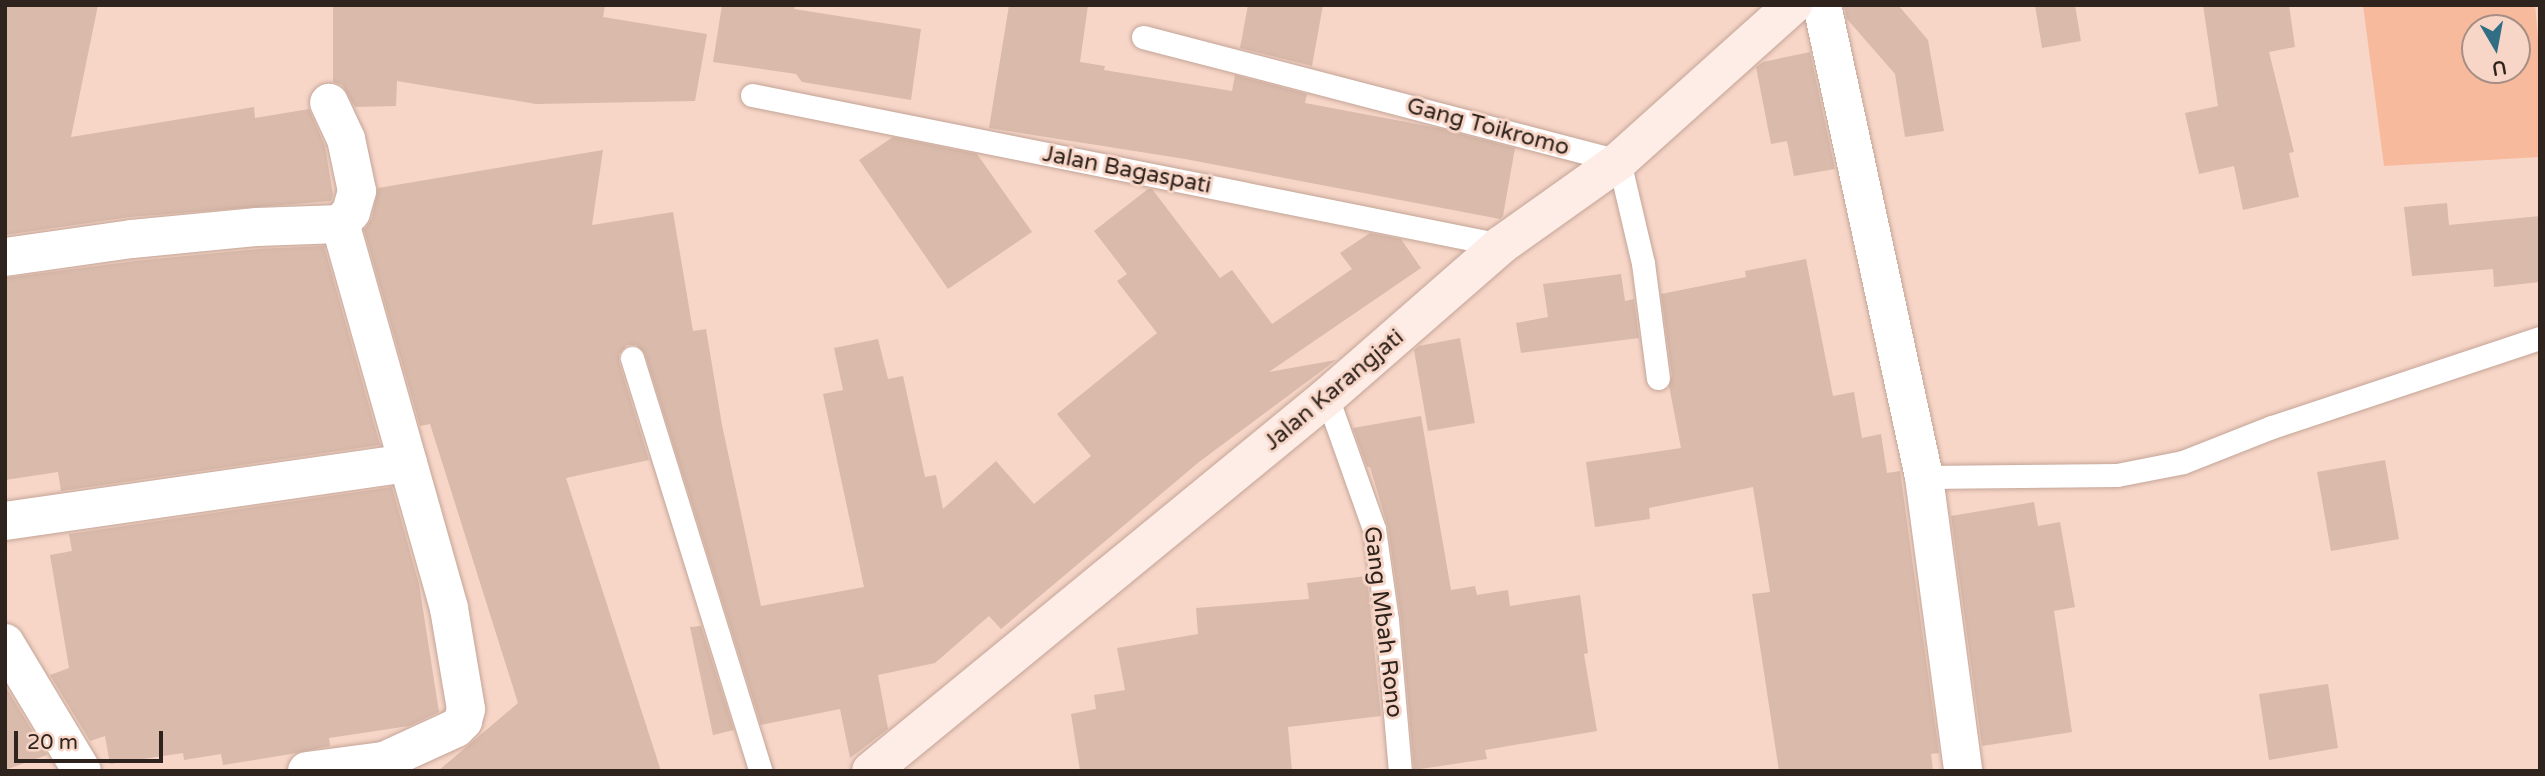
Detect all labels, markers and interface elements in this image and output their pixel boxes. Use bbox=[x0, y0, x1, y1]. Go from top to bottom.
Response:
north arrow bbox=[2461, 14, 2531, 84]
text: U bbox=[2490, 56, 2508, 80]
street label: Gang Toikromo bbox=[1404, 92, 1572, 162]
street label: Jalan Bagaspati bbox=[1040, 140, 1214, 200]
street label: Jalan Karangjati bbox=[1259, 324, 1409, 456]
street label: Gang Mbah Rono bbox=[1358, 525, 1408, 719]
scale bar bbox=[18, 716, 166, 760]
text: 20 m bbox=[27, 730, 78, 755]

